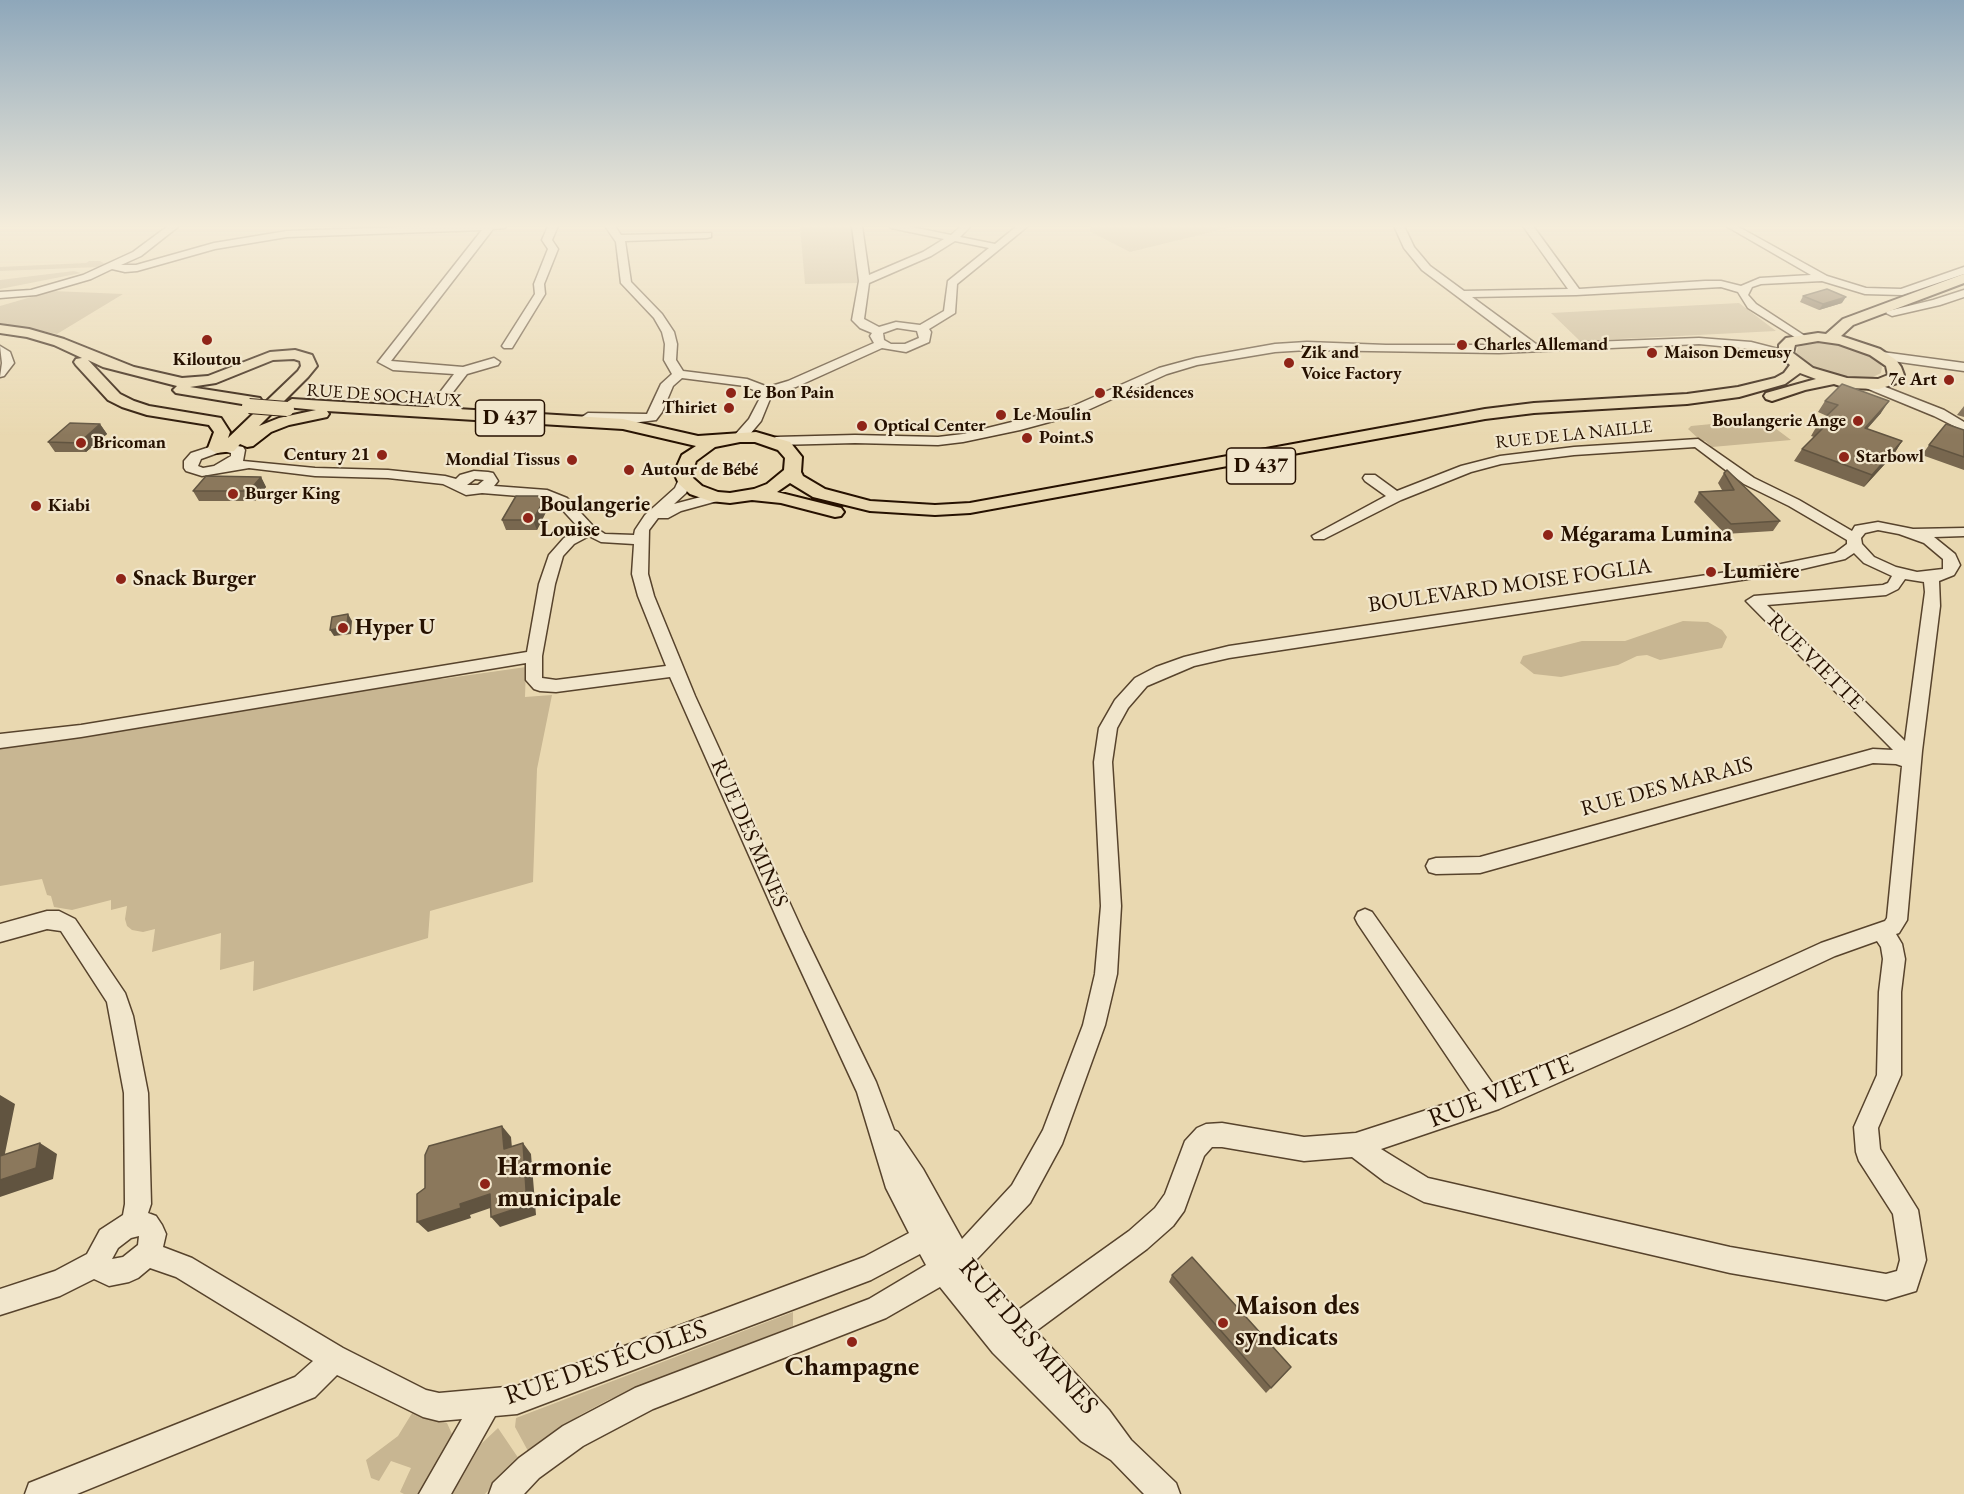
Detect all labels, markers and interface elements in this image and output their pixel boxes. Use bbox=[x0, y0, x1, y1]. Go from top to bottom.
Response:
marker: Kiloutou bbox=[200, 333, 214, 347]
place label: Charles Allemand bbox=[1474, 334, 1608, 356]
marker: Charles Allemand bbox=[1455, 338, 1469, 352]
place label: Zik and Voice Factory bbox=[1301, 342, 1402, 385]
place label: Maison Demeusy bbox=[1664, 342, 1792, 364]
marker: Maison Demeusy bbox=[1645, 346, 1659, 360]
place label: Kiloutou bbox=[173, 349, 241, 371]
marker: Zik and Voice Factory bbox=[1282, 356, 1296, 370]
place label: 7e Art bbox=[1889, 369, 1937, 391]
marker: 7e Art bbox=[1942, 373, 1956, 387]
street label: RUE DE SOCHAUX bbox=[306, 380, 462, 412]
place label: Le Bon Pain bbox=[743, 382, 834, 404]
place label: Résidences bbox=[1112, 382, 1194, 404]
marker: Le Bon Pain bbox=[724, 386, 738, 400]
marker: Résidences bbox=[1093, 386, 1107, 400]
place label: Thiriet bbox=[662, 397, 717, 419]
road number: D 437 bbox=[476, 400, 544, 436]
marker: Thiriet bbox=[722, 401, 736, 415]
place label: Le Moulin bbox=[1013, 404, 1091, 426]
marker: Le Moulin bbox=[994, 408, 1008, 422]
place label: Boulangerie Ange bbox=[1712, 410, 1846, 432]
marker: Boulangerie Ange bbox=[1851, 414, 1865, 428]
place label: Optical Center bbox=[874, 415, 986, 437]
street label: RUE DE LA NAILLE bbox=[1494, 416, 1654, 454]
marker: Optical Center bbox=[855, 419, 869, 433]
place label: Point.S bbox=[1039, 427, 1094, 449]
marker: Point.S bbox=[1020, 431, 1034, 445]
place label: Bricoman bbox=[93, 432, 166, 454]
marker: Bricoman bbox=[74, 436, 88, 450]
place label: Century 21 bbox=[284, 444, 370, 466]
place label: Starbowl bbox=[1856, 446, 1924, 468]
marker: Century 21 bbox=[375, 448, 389, 462]
road number: D 437 bbox=[1226, 448, 1296, 484]
place label: Mondial Tissus bbox=[445, 449, 560, 471]
marker: Starbowl bbox=[1837, 450, 1851, 464]
marker: Mondial Tissus bbox=[565, 453, 579, 467]
place label: Autour de Bébé bbox=[641, 459, 758, 481]
marker: Autour de Bébé bbox=[622, 463, 636, 477]
place label: Burger King bbox=[245, 483, 340, 505]
marker: Burger King bbox=[226, 487, 240, 501]
place label: Boulangerie Louise bbox=[540, 492, 650, 544]
place label: Kiabi bbox=[48, 495, 90, 517]
marker: Kiabi bbox=[29, 499, 43, 513]
marker: Boulangerie Louise bbox=[521, 511, 535, 525]
place label: Mégarama Lumina bbox=[1560, 522, 1732, 548]
marker: Mégarama Lumina bbox=[1541, 528, 1555, 542]
street label: BOULEVARD MOISE FOGLIA bbox=[1367, 553, 1653, 619]
place label: Lumière bbox=[1723, 559, 1799, 585]
marker: Lumière bbox=[1704, 565, 1718, 579]
place label: Snack Burger bbox=[133, 566, 256, 592]
marker: Snack Burger bbox=[114, 572, 128, 586]
street label: RUE VIETTE bbox=[1761, 608, 1869, 716]
place label: Hyper U bbox=[355, 615, 435, 641]
marker: Hyper U bbox=[336, 621, 350, 635]
street label: RUE DES MARAIS bbox=[1578, 751, 1756, 823]
street label: RUE DES MINES bbox=[704, 755, 794, 911]
street label: RUE VIETTE bbox=[1424, 1048, 1578, 1136]
place label: Harmonie municipale bbox=[497, 1152, 621, 1215]
marker: Harmonie municipale bbox=[478, 1177, 492, 1191]
street label: RUE DES MINES bbox=[951, 1252, 1105, 1422]
place label: Maison des syndicats bbox=[1235, 1291, 1359, 1354]
street label: RUE DES ÉCOLES bbox=[501, 1313, 711, 1413]
marker: Maison des syndicats bbox=[1216, 1316, 1230, 1330]
marker: Champagne bbox=[845, 1335, 859, 1349]
place label: Champagne bbox=[785, 1352, 919, 1384]

